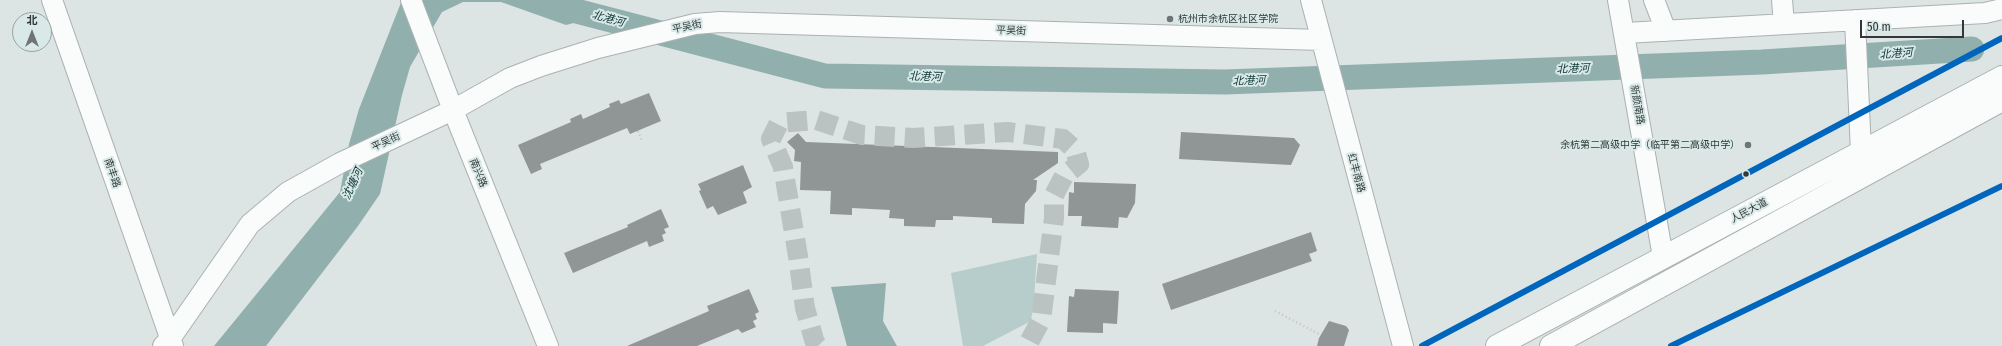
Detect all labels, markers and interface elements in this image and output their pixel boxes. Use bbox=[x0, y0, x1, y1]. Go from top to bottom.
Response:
water label: 北港河 bbox=[590, 8, 626, 30]
north arrow bbox=[12, 12, 52, 52]
scale bar bbox=[1862, 12, 1966, 38]
place label: 杭州市余杭区社区学院 bbox=[1178, 13, 1278, 25]
text: 北 bbox=[27, 14, 38, 27]
marker: 杭州市余杭区社区学院 bbox=[1165, 14, 1175, 24]
street label: 平吴街 bbox=[671, 18, 703, 36]
text: 50 m bbox=[1867, 20, 1891, 34]
street label: 平吴街 bbox=[996, 24, 1026, 38]
water label: 北港河 bbox=[1879, 46, 1913, 62]
water label: 北港河 bbox=[1556, 62, 1590, 76]
water label: 北港河 bbox=[908, 70, 942, 84]
water label: 北港河 bbox=[1232, 74, 1266, 88]
street label: 新颜南路 bbox=[1628, 84, 1646, 126]
street label: 平吴街 bbox=[370, 130, 402, 154]
place label: 余杭第二高级中学（临平第二高级中学） bbox=[1560, 139, 1740, 151]
marker: 余杭第二高级中学（临平第二高级中学） bbox=[1743, 140, 1753, 150]
street label: 红丰南路 bbox=[1345, 152, 1367, 194]
street label: 南丰路 bbox=[101, 157, 123, 189]
street label: 南兴路 bbox=[467, 157, 489, 189]
water label: 沈塘河 bbox=[340, 166, 366, 202]
unlabelled marker bbox=[1741, 169, 1751, 179]
street label: 人民大道 bbox=[1729, 196, 1769, 226]

